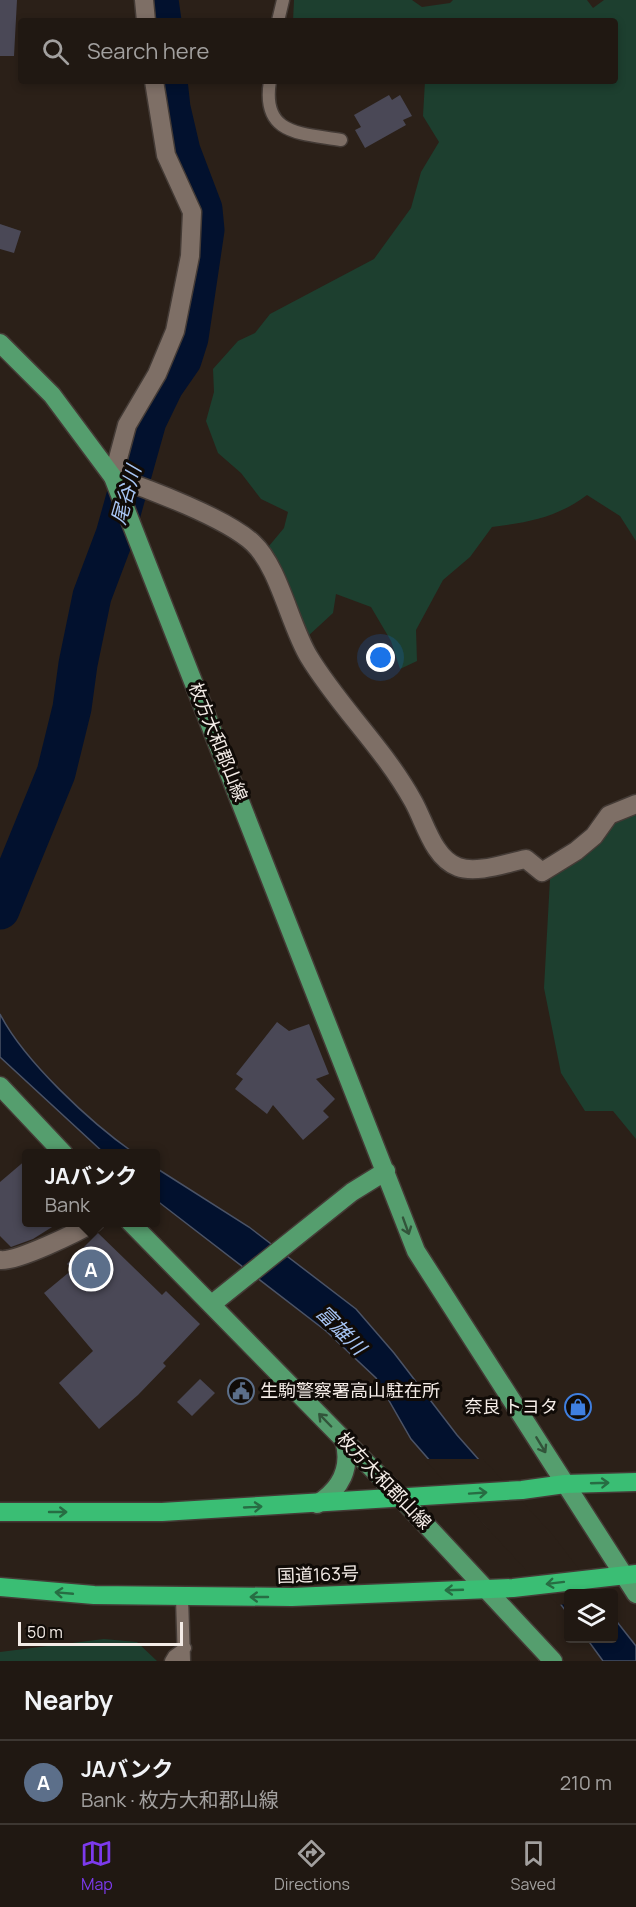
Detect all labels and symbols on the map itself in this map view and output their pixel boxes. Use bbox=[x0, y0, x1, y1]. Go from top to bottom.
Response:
water label: 尾谷川 bbox=[104, 460, 147, 527]
your location bbox=[366, 643, 395, 672]
street label: 枚方大和郡山線 bbox=[184, 679, 254, 805]
one-way arrow bbox=[402, 1216, 413, 1235]
pin: A bbox=[72, 1246, 110, 1292]
water label: 富雄川 bbox=[311, 1299, 374, 1362]
public building icon: 生駒警察署高山駐在所 bbox=[226, 1376, 256, 1406]
place label: 生駒警察署高山駐在所 bbox=[260, 1378, 440, 1402]
shop icon: 奈良 トヨタ bbox=[563, 1392, 593, 1422]
place label: 奈良 トヨタ bbox=[464, 1394, 558, 1418]
one-way arrow bbox=[318, 1413, 333, 1428]
street label: 枚方大和郡山線 bbox=[332, 1427, 437, 1534]
one-way arrow bbox=[536, 1436, 548, 1453]
one-way arrow bbox=[590, 1477, 610, 1489]
one-way arrow bbox=[468, 1487, 488, 1498]
one-way arrow bbox=[243, 1501, 263, 1512]
one-way arrow bbox=[48, 1506, 68, 1518]
street label: 国道163号 bbox=[276, 1561, 359, 1587]
one-way arrow bbox=[545, 1577, 565, 1588]
one-way arrow bbox=[445, 1584, 465, 1596]
one-way arrow bbox=[55, 1587, 75, 1598]
one-way arrow bbox=[250, 1592, 270, 1603]
scale bar bbox=[18, 1619, 183, 1646]

